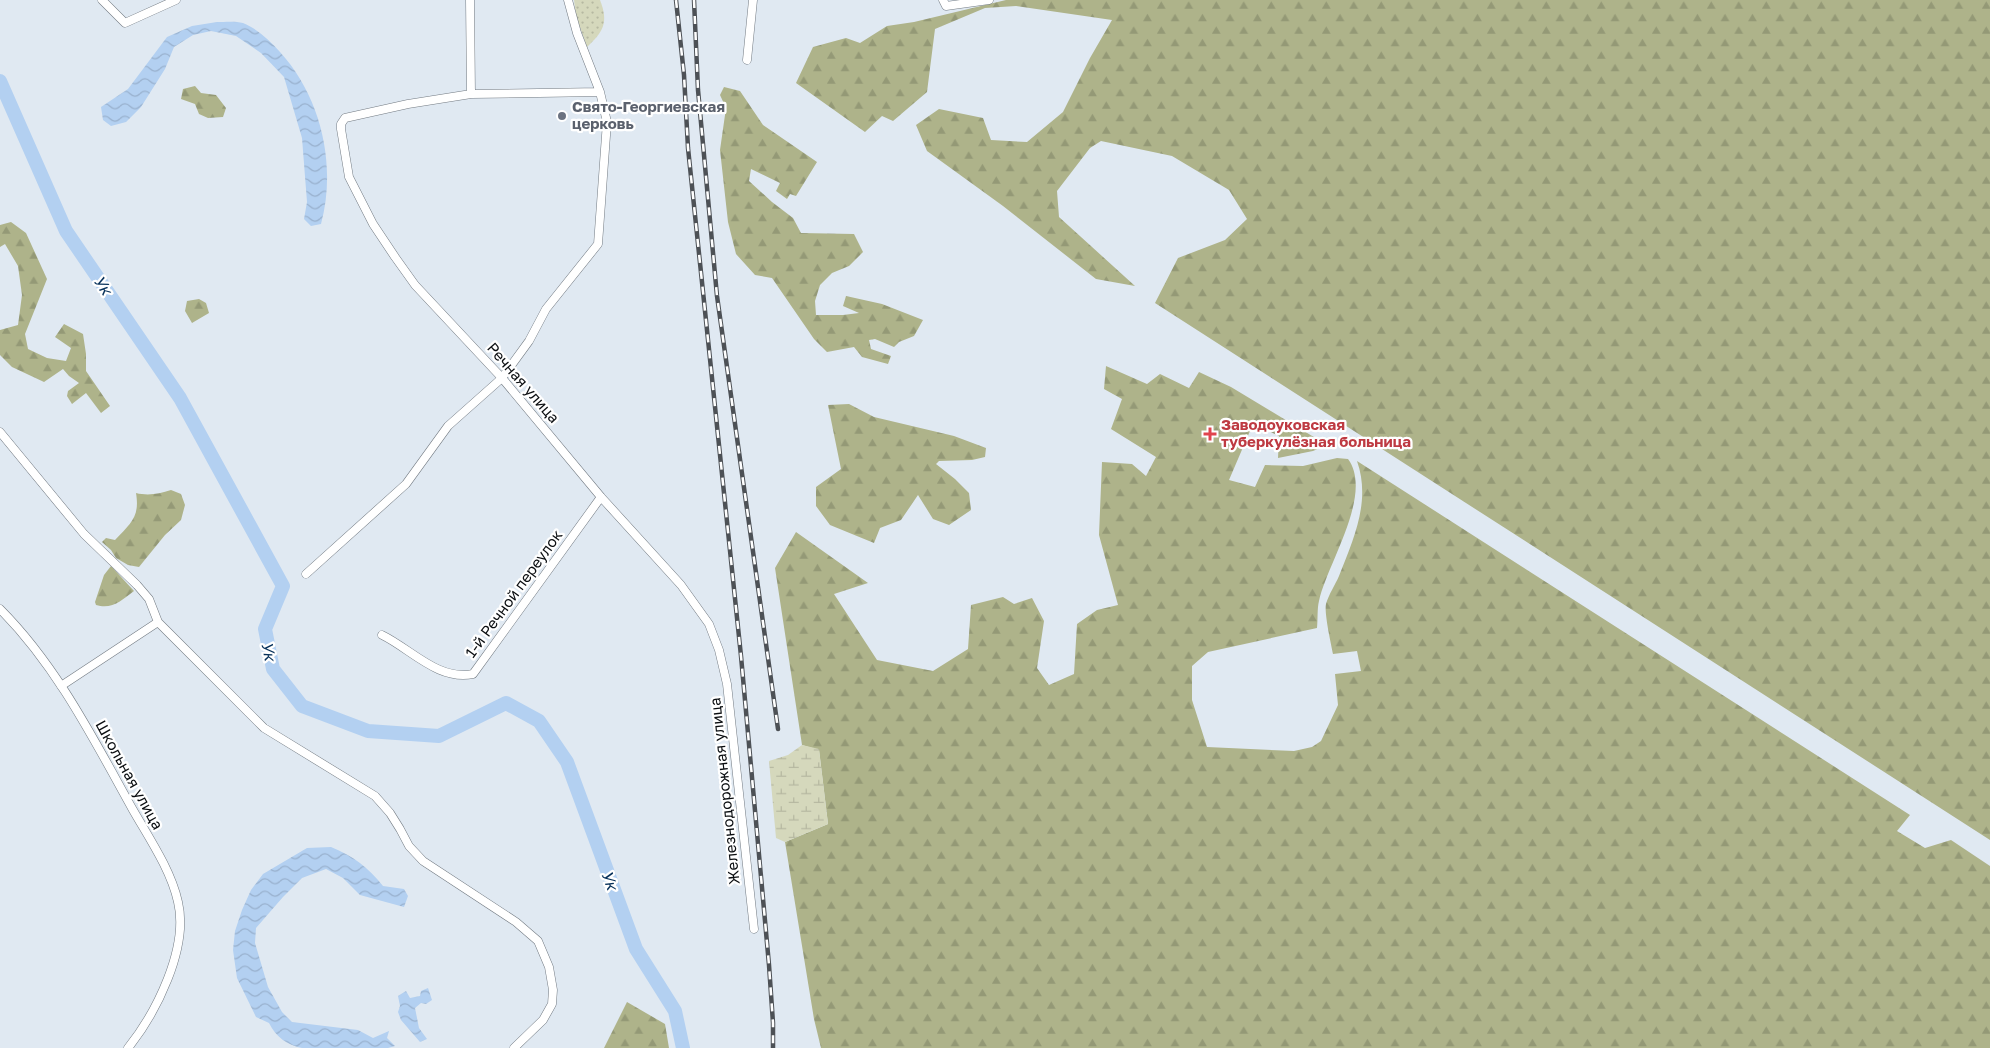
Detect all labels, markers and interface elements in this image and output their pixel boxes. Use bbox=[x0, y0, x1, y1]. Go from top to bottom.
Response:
place label: Свято-Георгиевская церковь bbox=[572, 97, 725, 132]
marker: Свято-Георгиевская церковь bbox=[556, 110, 568, 122]
water label: Ук bbox=[89, 271, 118, 300]
street label: Речная улица bbox=[484, 338, 564, 426]
place label: Заводоуковская туберкулёзная больница bbox=[1221, 415, 1411, 450]
marker: Заводоуковская туберкулёзная больница bbox=[1203, 427, 1217, 441]
street label: 1-й Речной переулок bbox=[461, 526, 566, 661]
water label: Ук bbox=[257, 640, 281, 664]
street label: Железнодорожная улица bbox=[705, 697, 743, 885]
street label: Школьная улица bbox=[92, 717, 167, 832]
water label: Ук bbox=[597, 868, 623, 894]

